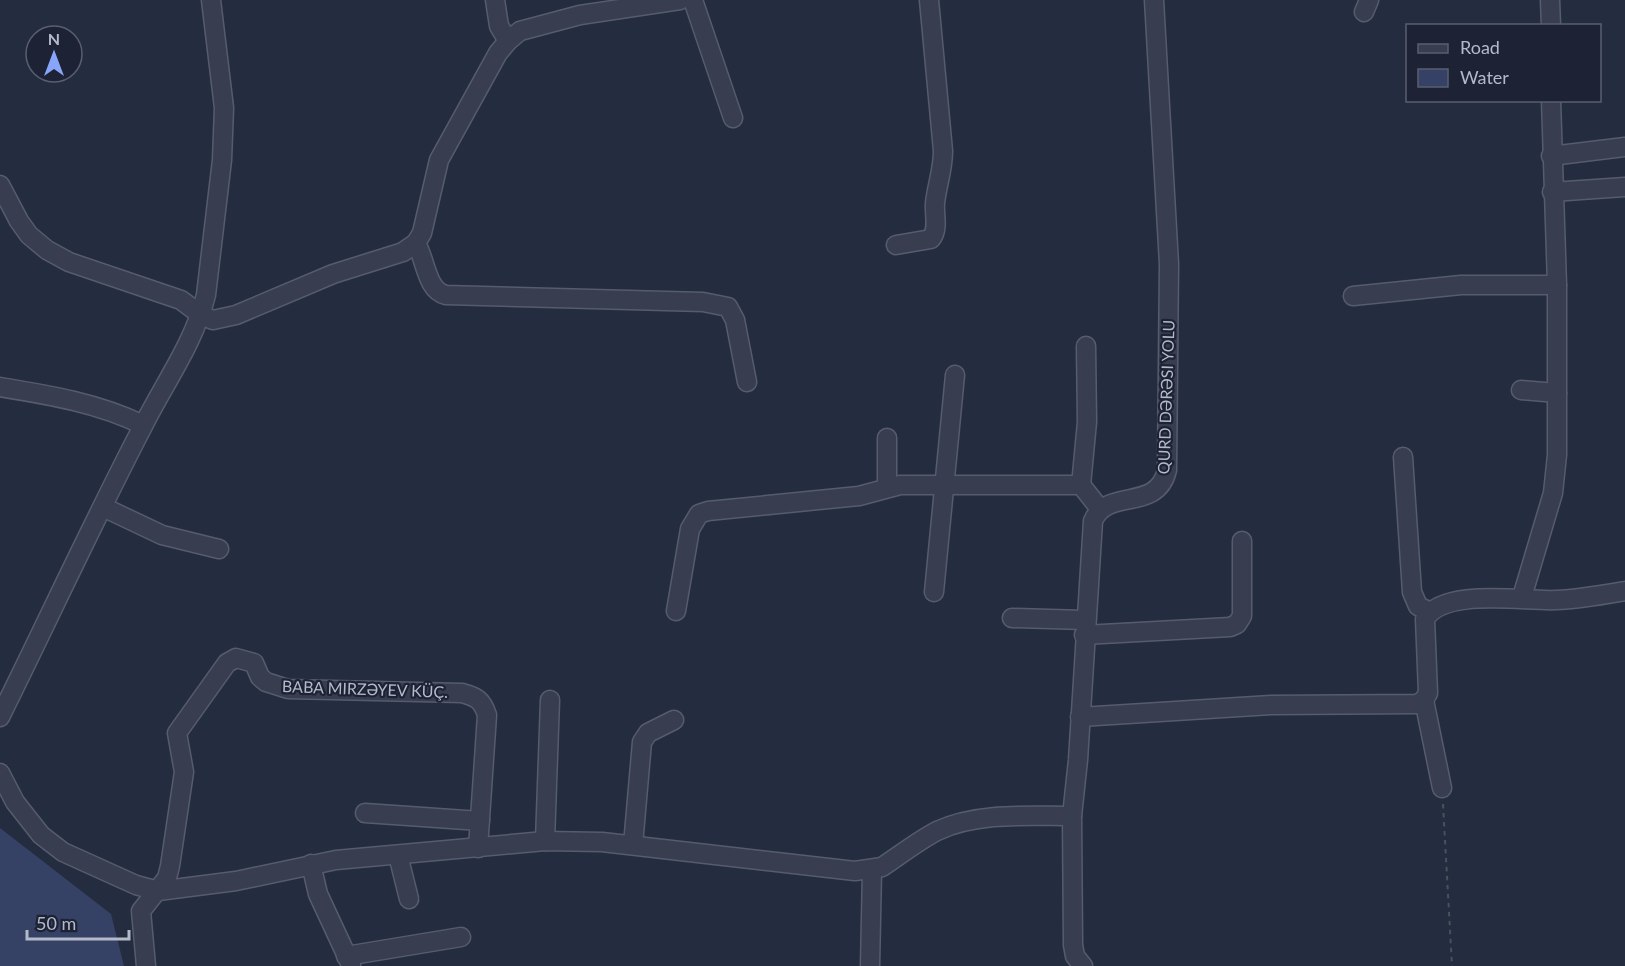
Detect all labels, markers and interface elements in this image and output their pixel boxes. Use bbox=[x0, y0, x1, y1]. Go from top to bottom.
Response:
north arrow bbox=[24, 24, 84, 84]
legend bbox=[1406, 24, 1601, 102]
text: N bbox=[48, 29, 60, 48]
text: Road bbox=[1460, 36, 1500, 58]
text: Water bbox=[1460, 66, 1509, 88]
street label: QURD DƏRƏSI YOLU bbox=[1153, 319, 1178, 474]
street label: BABA MIRZƏYEV KÜÇ. bbox=[282, 676, 448, 701]
scale bar bbox=[27, 903, 129, 941]
text: 50 m bbox=[36, 912, 76, 934]

